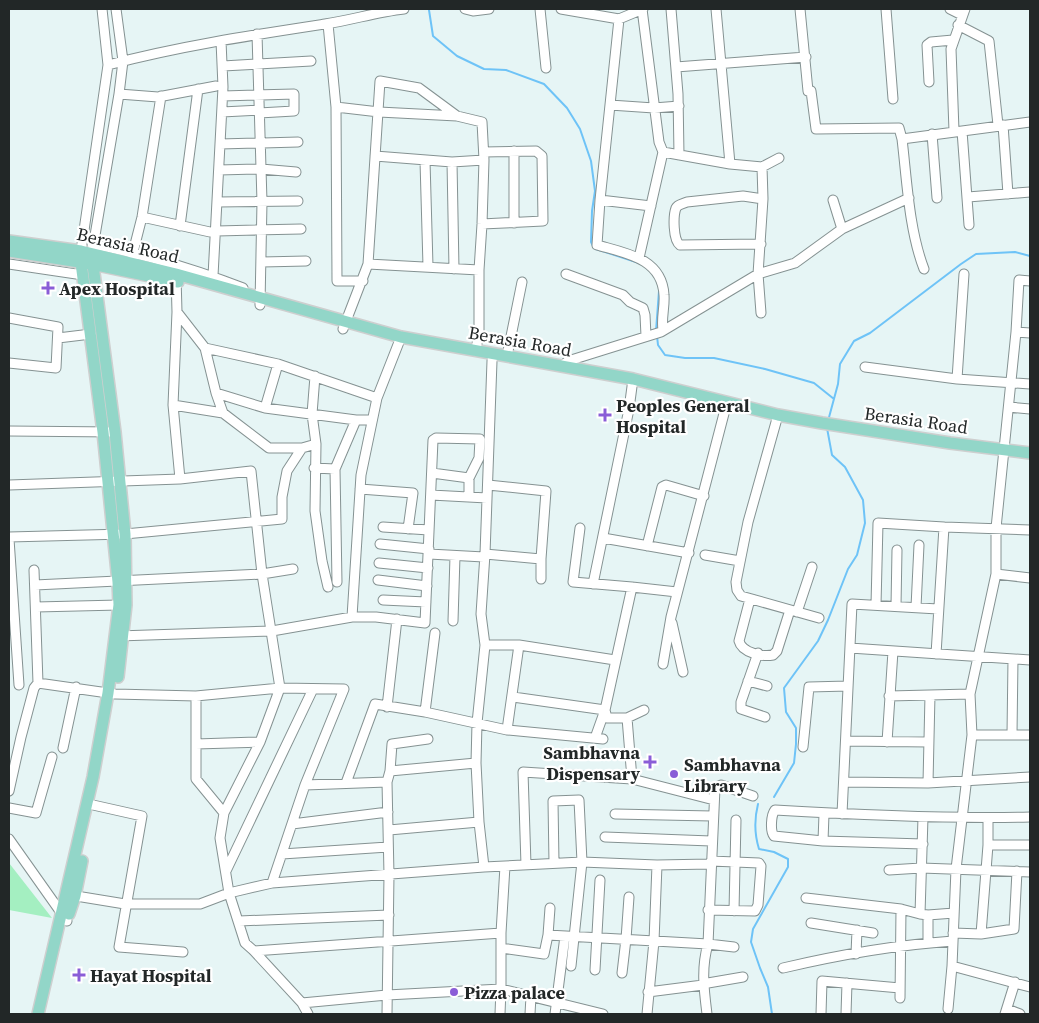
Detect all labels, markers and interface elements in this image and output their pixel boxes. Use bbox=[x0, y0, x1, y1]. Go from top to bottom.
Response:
street label: Berasia Road bbox=[74, 221, 182, 269]
place label: Apex Hospital bbox=[59, 276, 175, 301]
marker: Apex Hospital bbox=[41, 281, 55, 295]
street label: Berasia Road bbox=[466, 320, 574, 362]
place label: Peoples General Hospital bbox=[616, 393, 750, 439]
street label: Berasia Road bbox=[863, 400, 969, 440]
marker: Peoples General Hospital bbox=[598, 408, 612, 422]
place label: Sambhavna Dispensary bbox=[543, 740, 640, 786]
place label: Sambhavna Library bbox=[684, 752, 781, 798]
marker: Sambhavna Dispensary bbox=[644, 756, 656, 768]
marker: Sambhavna Library bbox=[668, 768, 680, 780]
place label: Hayat Hospital bbox=[90, 963, 212, 988]
marker: Hayat Hospital bbox=[72, 968, 86, 982]
place label: Pizza palace bbox=[464, 980, 565, 1005]
marker: Pizza palace bbox=[448, 986, 460, 998]

